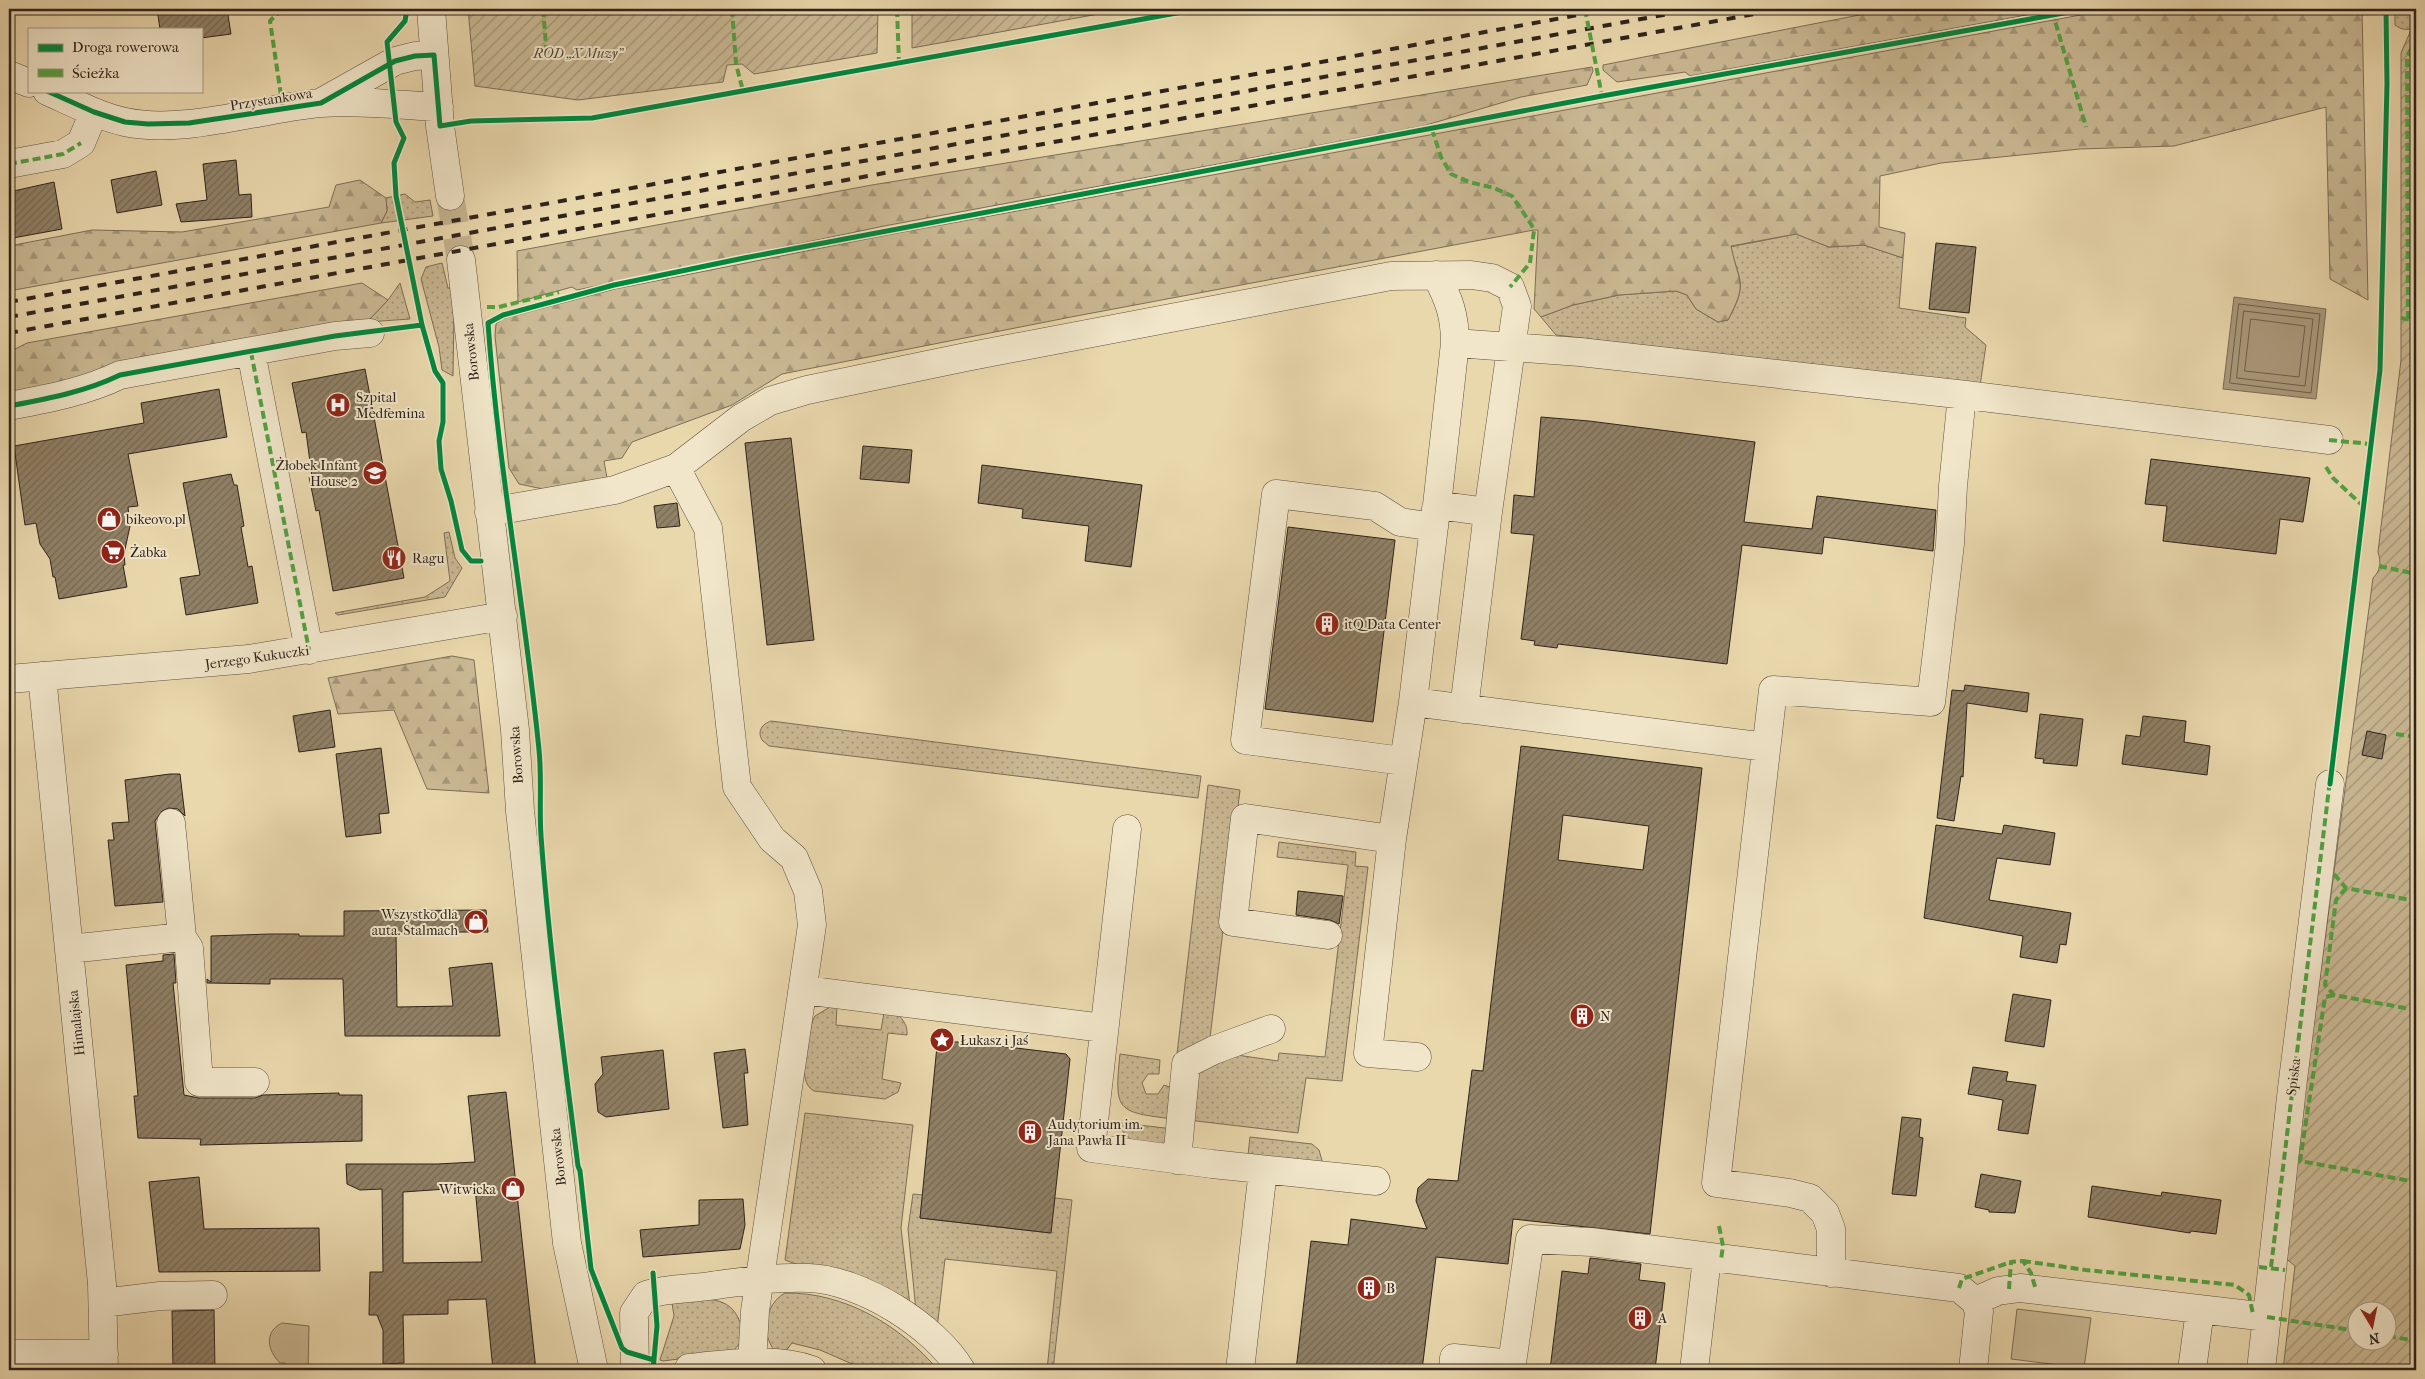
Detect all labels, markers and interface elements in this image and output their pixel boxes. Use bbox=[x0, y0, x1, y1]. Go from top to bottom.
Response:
legend bbox=[28, 28, 202, 92]
text: Droga rowerowa bbox=[72, 38, 180, 56]
park label: ROD „X Muzy” bbox=[532, 45, 624, 62]
text: Ścieżka bbox=[72, 64, 120, 82]
street label: Przystankowa bbox=[229, 85, 314, 114]
street label: Borowska bbox=[460, 322, 483, 382]
place label: Szpital Medfemina bbox=[356, 389, 425, 422]
hospital icon: Szpital Medfemina bbox=[325, 392, 351, 418]
place label: Żłobek Infant House 2 bbox=[276, 457, 358, 490]
school or university icon: Żłobek Infant House 2 bbox=[362, 460, 388, 486]
shop icon: bikeovo.pl bbox=[96, 506, 122, 532]
place label: bikeovo.pl bbox=[125, 511, 186, 528]
supermarket icon: Żabka bbox=[100, 539, 126, 565]
place label: Żabka bbox=[130, 544, 167, 561]
restaurant icon: Ragu bbox=[381, 545, 407, 571]
place label: Ragu bbox=[412, 550, 445, 567]
building icon: itQ Data Center bbox=[1314, 611, 1340, 637]
place label: itQ Data Center bbox=[1344, 616, 1441, 633]
street label: Jerzego Kukuczki bbox=[203, 642, 310, 673]
street label: Borowska bbox=[506, 725, 527, 785]
place label: Wszystko dla auta. Stalmach bbox=[372, 906, 459, 939]
shop icon: Wszystko dla auta. Stalmach bbox=[463, 909, 489, 935]
street label: Himalajska bbox=[65, 989, 88, 1057]
building icon: N bbox=[1569, 1003, 1595, 1029]
place label: N bbox=[1600, 1008, 1611, 1025]
place icon: Łukasz i Jaś bbox=[929, 1027, 955, 1053]
place label: Łukasz i Jaś bbox=[960, 1032, 1029, 1049]
street label: Spiska bbox=[2283, 1057, 2304, 1097]
place label: Audytorium im. Jana Pawła II bbox=[1047, 1116, 1143, 1149]
building icon: Audytorium im. Jana Pawła II bbox=[1017, 1119, 1043, 1145]
street label: Borowska bbox=[547, 1127, 570, 1187]
shop icon: Witwicka bbox=[500, 1176, 526, 1202]
place label: Witwicka bbox=[438, 1181, 497, 1198]
building icon: B bbox=[1356, 1275, 1382, 1301]
place label: B bbox=[1386, 1280, 1395, 1297]
north arrow bbox=[2348, 1302, 2398, 1352]
building icon: A bbox=[1627, 1305, 1653, 1331]
place label: A bbox=[1657, 1310, 1668, 1327]
text: N bbox=[2367, 1329, 2381, 1348]

